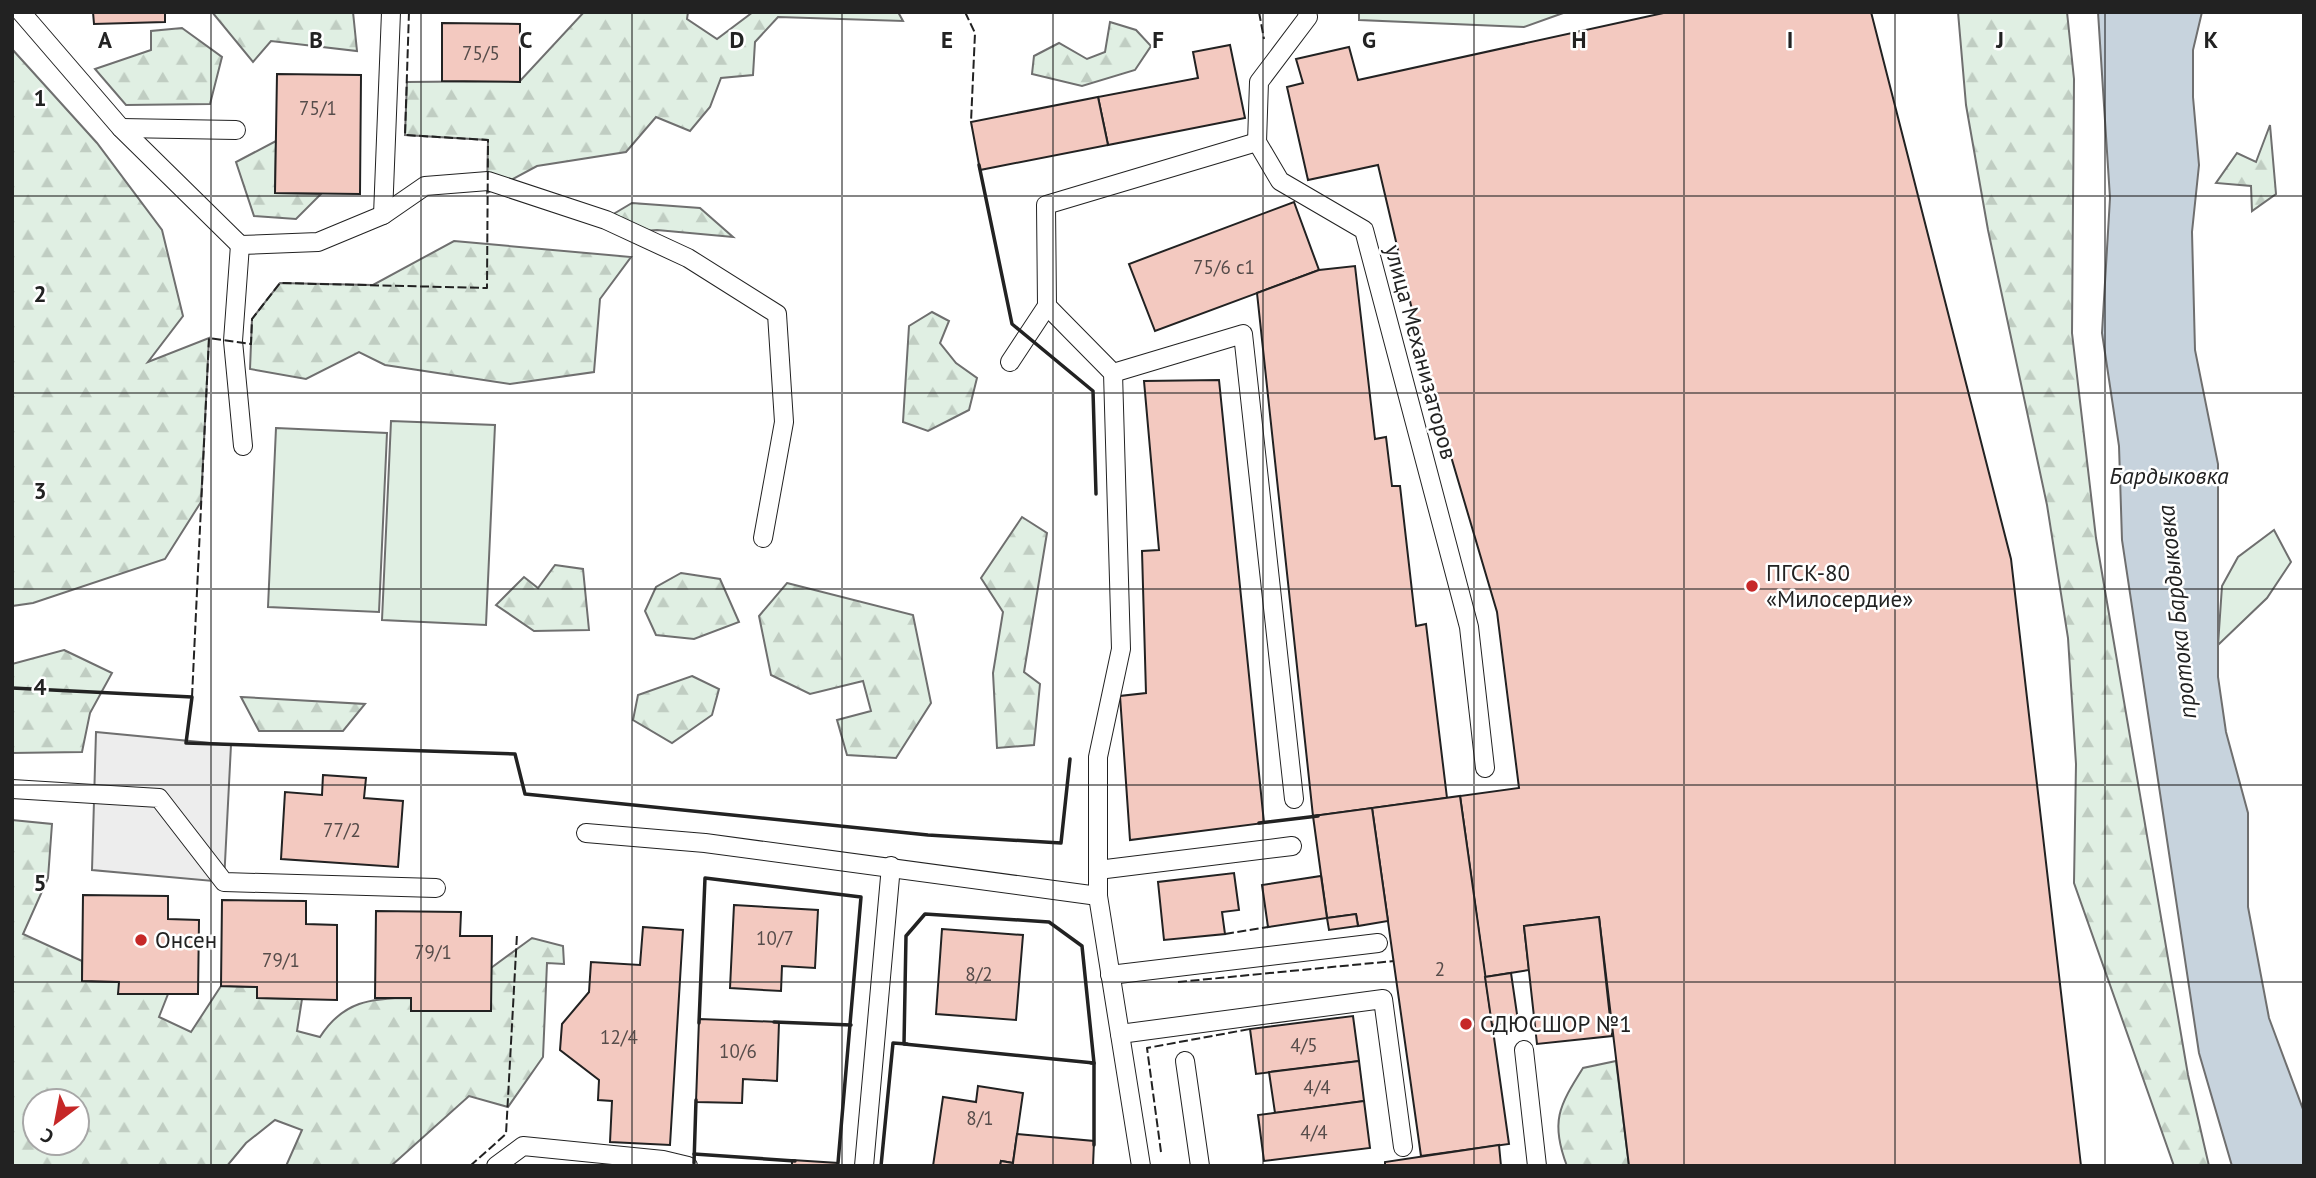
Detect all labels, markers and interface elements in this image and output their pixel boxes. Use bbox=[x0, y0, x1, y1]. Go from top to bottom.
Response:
text: A bbox=[98, 25, 112, 54]
text: B bbox=[309, 25, 323, 54]
text: C bbox=[520, 25, 533, 54]
text: D bbox=[730, 25, 744, 54]
text: E bbox=[941, 25, 953, 54]
text: F bbox=[1152, 25, 1164, 54]
text: G bbox=[1362, 25, 1376, 54]
text: H bbox=[1572, 25, 1586, 54]
text: I bbox=[1787, 25, 1793, 54]
text: J bbox=[1995, 25, 2004, 54]
text: K bbox=[2204, 25, 2218, 54]
house number: 75/5 bbox=[462, 41, 500, 65]
text: 1 bbox=[33, 83, 47, 112]
house number: 75/1 bbox=[299, 96, 337, 120]
street label: улица Механизаторов bbox=[1379, 241, 1464, 462]
house number: 75/6 с1 bbox=[1193, 255, 1255, 279]
text: 2 bbox=[33, 279, 47, 308]
water label: Бардыковка bbox=[2109, 460, 2229, 491]
text: 3 bbox=[33, 476, 47, 505]
water label: протока Бардыковка bbox=[2150, 503, 2203, 721]
place label: ПГСК-80 «Милосердие» bbox=[1766, 558, 1913, 613]
marker: ПГСК-80 «Милосердие» bbox=[1744, 578, 1760, 594]
text: 4 bbox=[33, 672, 47, 701]
house number: 77/2 bbox=[323, 818, 361, 842]
text: 5 bbox=[33, 868, 47, 897]
place label: Онсен bbox=[155, 925, 217, 954]
house number: 10/7 bbox=[756, 926, 794, 950]
marker: Онсен bbox=[133, 932, 149, 948]
house number: 79/1 bbox=[414, 940, 452, 964]
house number: 79/1 bbox=[262, 948, 300, 972]
house number: 2 bbox=[1435, 957, 1445, 981]
house number: 8/2 bbox=[965, 962, 993, 986]
place label: СДЮСШОР №1 bbox=[1480, 1009, 1632, 1038]
marker: СДЮСШОР №1 bbox=[1458, 1016, 1474, 1032]
house number: 12/4 bbox=[600, 1025, 638, 1049]
house number: 4/5 bbox=[1290, 1033, 1318, 1057]
house number: 10/6 bbox=[719, 1039, 757, 1063]
house number: 4/4 bbox=[1303, 1075, 1331, 1099]
north arrow bbox=[21, 1087, 91, 1157]
house number: 8/1 bbox=[966, 1106, 994, 1130]
house number: 4/4 bbox=[1300, 1120, 1328, 1144]
text: С bbox=[36, 1123, 58, 1149]

